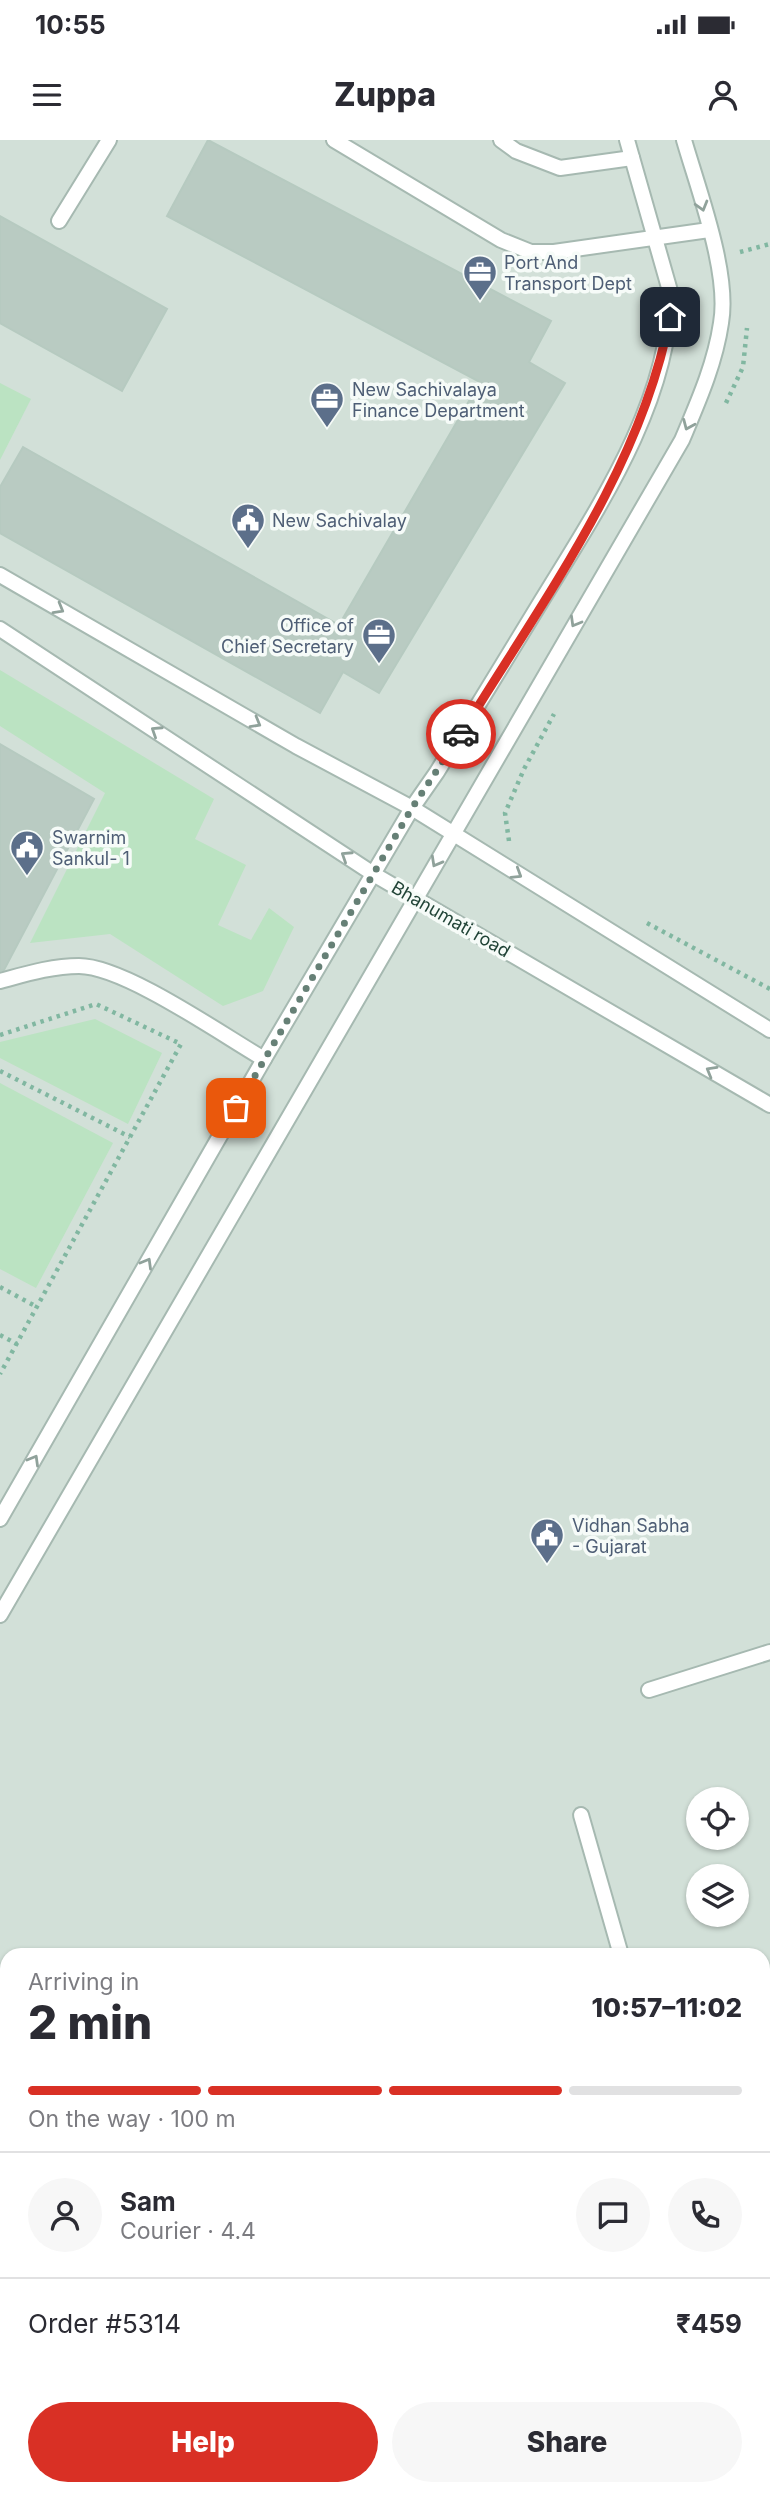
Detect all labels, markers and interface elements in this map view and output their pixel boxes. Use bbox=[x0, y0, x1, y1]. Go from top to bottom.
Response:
text: 10:55 bbox=[35, 9, 106, 40]
text: Zuppa bbox=[334, 75, 436, 114]
icon: menu bbox=[28, 76, 66, 114]
icon: person bbox=[704, 76, 742, 114]
one-way arrow bbox=[694, 200, 708, 212]
place label: Port And Transport Dept bbox=[504, 252, 632, 294]
office icon: Port And Transport Dept bbox=[461, 253, 499, 302]
pin bbox=[640, 287, 700, 347]
icon: home bbox=[651, 298, 689, 336]
place label: New Sachivalaya Finance Department bbox=[352, 379, 525, 421]
office icon: New Sachivalaya Finance Department bbox=[308, 380, 346, 429]
one-way arrow bbox=[682, 418, 696, 431]
public building icon: New Sachivalay bbox=[229, 501, 267, 550]
place label: New Sachivalay bbox=[272, 510, 407, 531]
one-way arrow bbox=[52, 601, 65, 614]
place label: Office of Chief Secretary bbox=[221, 615, 354, 657]
one-way arrow bbox=[570, 615, 583, 628]
office icon: Office of Chief Secretary bbox=[360, 616, 398, 665]
courier bbox=[426, 699, 496, 769]
one-way arrow bbox=[249, 715, 262, 728]
icon: car bbox=[442, 715, 480, 753]
one-way arrow bbox=[151, 727, 164, 739]
place label: Swarnim Sankul- 1 bbox=[52, 827, 130, 869]
public building icon: Swarnim Sankul- 1 bbox=[8, 828, 46, 877]
one-way arrow bbox=[341, 852, 354, 864]
one-way arrow bbox=[431, 854, 444, 867]
one-way arrow bbox=[509, 865, 522, 878]
street label: Bhanumati road bbox=[388, 877, 514, 961]
one-way arrow bbox=[706, 1066, 718, 1079]
pin bbox=[206, 1078, 266, 1138]
icon: bag bbox=[217, 1089, 255, 1127]
one-way arrow bbox=[139, 1257, 152, 1270]
one-way arrow bbox=[26, 1455, 39, 1467]
place label: Vidhan Sabha - Gujarat bbox=[572, 1515, 690, 1557]
public building icon: Vidhan Sabha - Gujarat bbox=[528, 1516, 566, 1565]
map controls bbox=[686, 1787, 749, 1927]
button: locate bbox=[686, 1787, 749, 1850]
button: layers bbox=[686, 1864, 749, 1927]
text: Arriving in bbox=[28, 1968, 139, 1996]
text: 10:57–11:02 bbox=[591, 1992, 742, 2023]
text: 2 min bbox=[28, 1994, 152, 2050]
text: On the way · 100 m bbox=[28, 2105, 236, 2133]
button: person bbox=[28, 2178, 102, 2252]
button: chat bbox=[576, 2178, 650, 2252]
button: phone bbox=[668, 2178, 742, 2252]
text: Sam bbox=[120, 2186, 176, 2217]
text: Courier · 4.4 bbox=[120, 2217, 256, 2245]
text: Order #5314 bbox=[28, 2308, 181, 2339]
text: ₹459 bbox=[676, 2308, 742, 2339]
button: Help bbox=[28, 2402, 378, 2482]
button: Share bbox=[392, 2402, 742, 2482]

